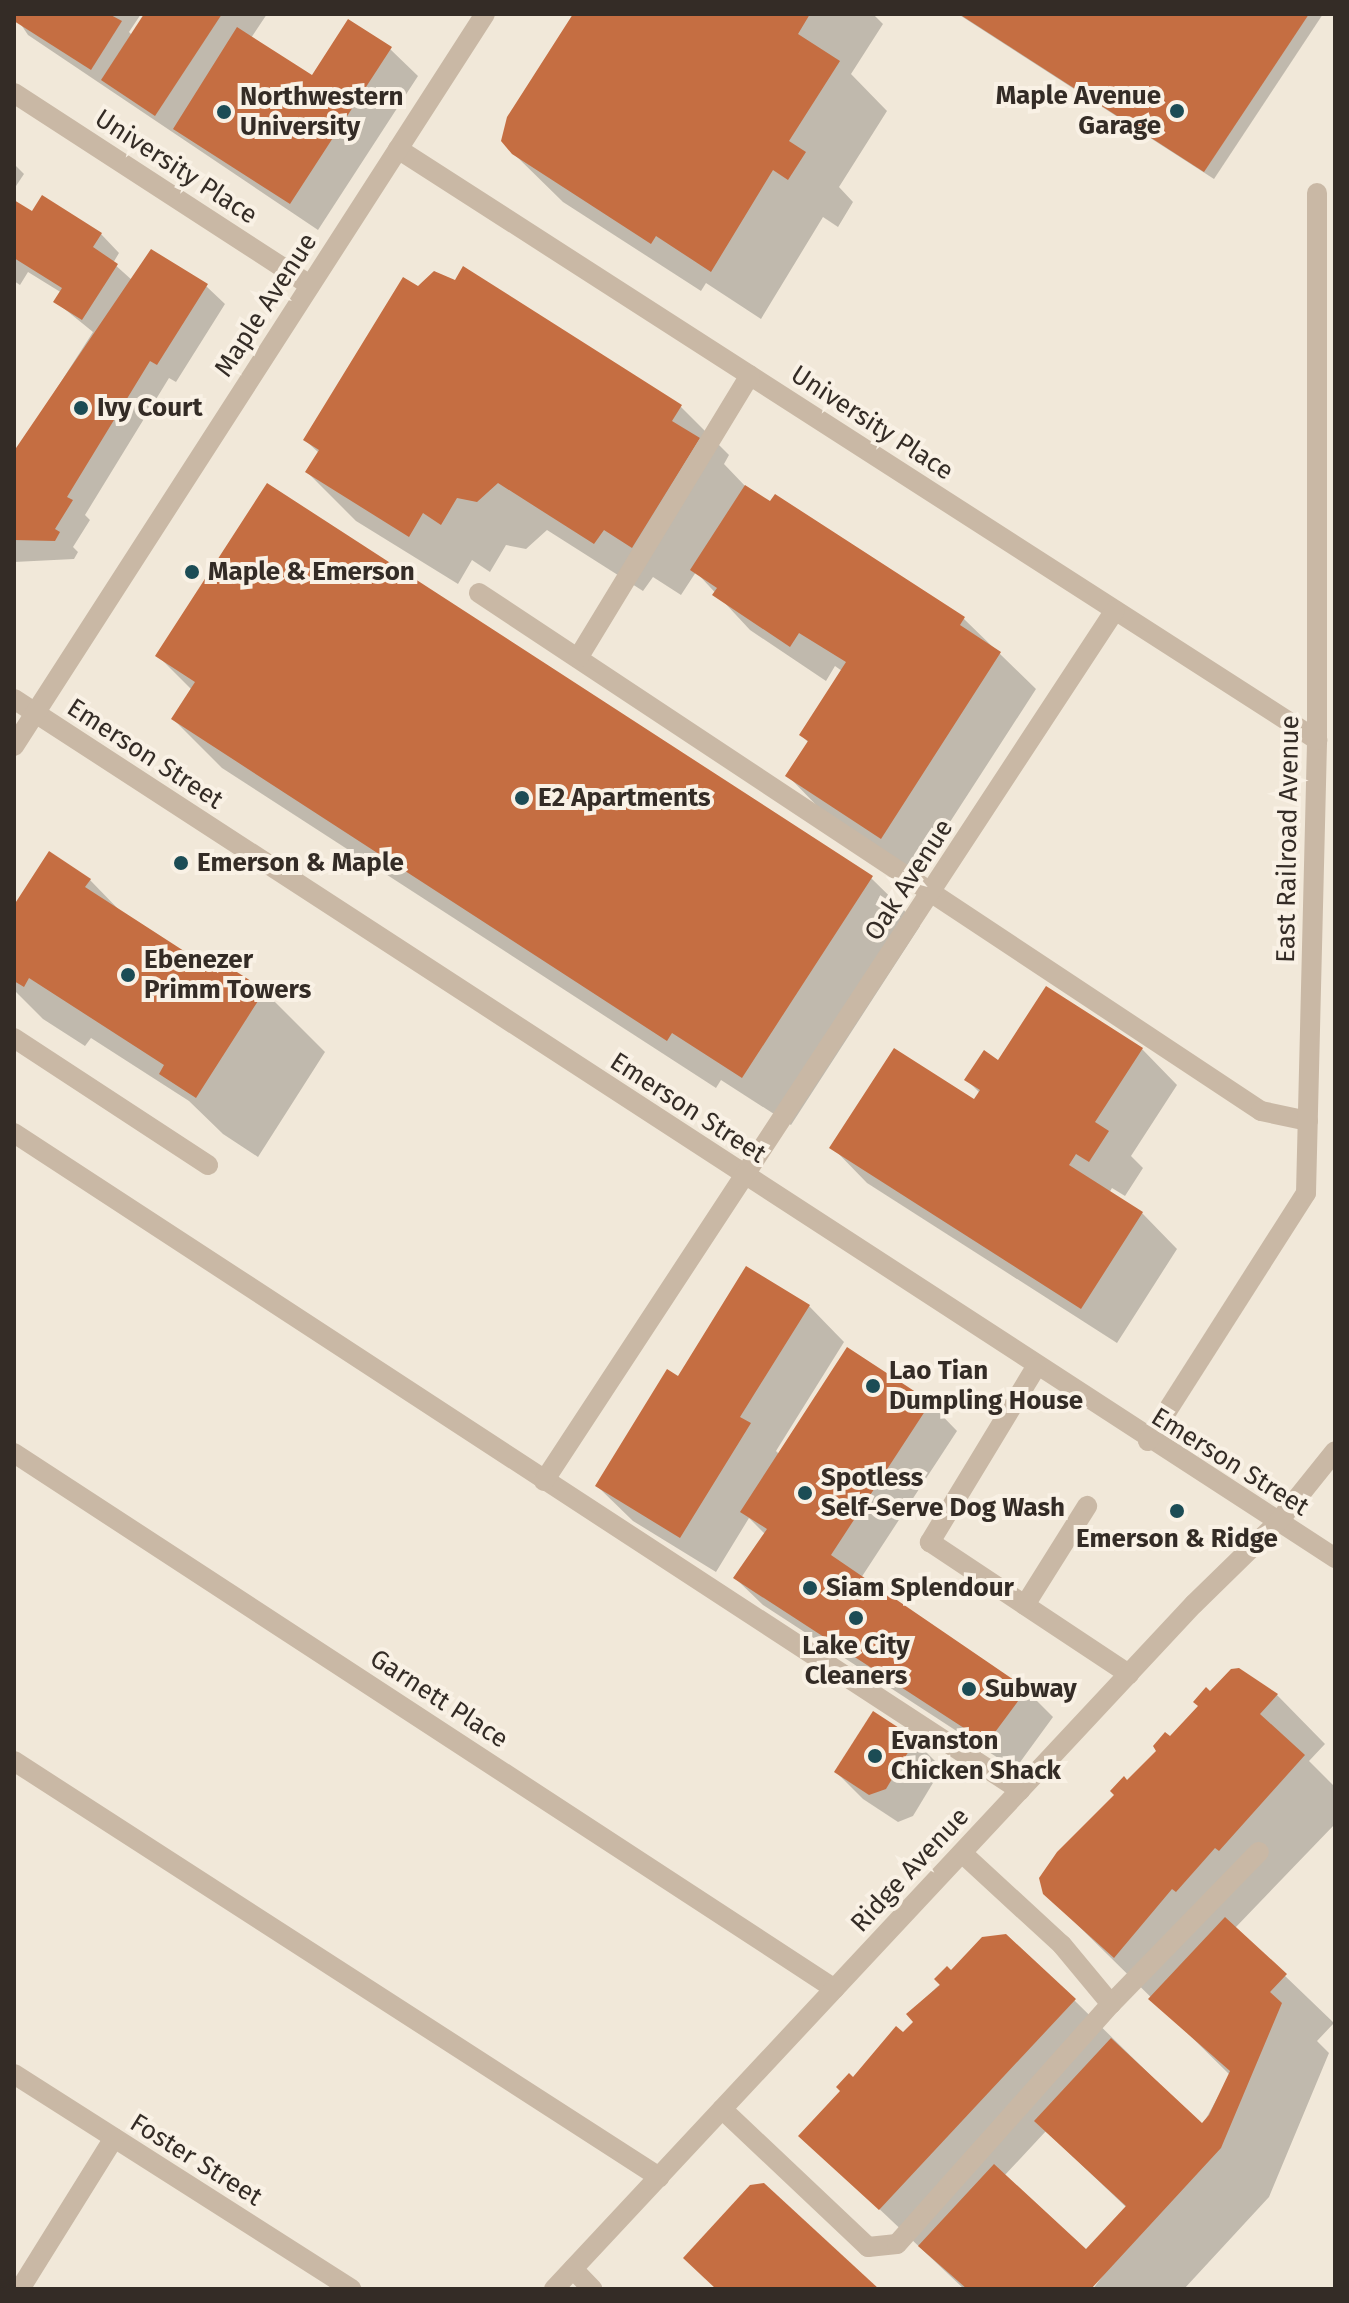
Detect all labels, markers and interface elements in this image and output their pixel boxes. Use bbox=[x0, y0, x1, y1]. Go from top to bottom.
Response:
place label: Maple Avenue Garage bbox=[996, 80, 1161, 142]
place label: Northwestern University bbox=[240, 81, 404, 142]
marker: Maple Avenue Garage bbox=[1168, 102, 1186, 120]
street label: University Place bbox=[89, 103, 263, 231]
marker: Northwestern University bbox=[215, 103, 233, 121]
street label: Maple Avenue bbox=[208, 227, 324, 383]
street label: University Place bbox=[785, 359, 959, 487]
place label: Ivy Court bbox=[97, 392, 203, 424]
marker: Ivy Court bbox=[72, 399, 90, 417]
place label: Maple & Emerson bbox=[208, 556, 415, 588]
marker: Maple & Emerson bbox=[183, 563, 201, 581]
street label: Emerson Street bbox=[61, 692, 229, 816]
street label: East Railroad Avenue bbox=[1270, 715, 1306, 963]
place label: E2 Apartments bbox=[538, 782, 711, 814]
marker: E2 Apartments bbox=[513, 789, 531, 807]
street label: Oak Avenue bbox=[858, 813, 960, 947]
place label: Emerson & Maple bbox=[197, 847, 404, 879]
marker: Emerson & Maple bbox=[172, 854, 190, 872]
place label: Ebenezer Primm Towers bbox=[144, 944, 311, 1006]
marker: Ebenezer Primm Towers bbox=[119, 966, 137, 984]
street label: Emerson Street bbox=[604, 1046, 772, 1170]
place label: Lao Tian Dumpling House bbox=[889, 1355, 1083, 1416]
marker: Lao Tian Dumpling House bbox=[864, 1377, 882, 1395]
street label: Emerson Street bbox=[1146, 1401, 1314, 1523]
place label: Spotless Self-Serve Dog Wash bbox=[821, 1462, 1065, 1524]
marker: Spotless Self-Serve Dog Wash bbox=[796, 1484, 814, 1502]
marker: Emerson & Ridge bbox=[1168, 1502, 1186, 1520]
place label: Emerson & Ridge bbox=[1076, 1523, 1278, 1555]
place label: Siam Splendour bbox=[826, 1572, 1014, 1604]
marker: Siam Splendour bbox=[801, 1579, 819, 1597]
marker: Lake City Cleaners bbox=[847, 1609, 865, 1627]
place label: Lake City Cleaners bbox=[802, 1630, 910, 1692]
street label: Garnett Place bbox=[364, 1643, 514, 1755]
place label: Subway bbox=[985, 1673, 1077, 1705]
marker: Subway bbox=[960, 1680, 978, 1698]
place label: Evanston Chicken Shack bbox=[891, 1725, 1061, 1786]
marker: Evanston Chicken Shack bbox=[866, 1747, 884, 1765]
street label: Ridge Avenue bbox=[844, 1801, 976, 1939]
street label: Foster Street bbox=[124, 2107, 268, 2213]

